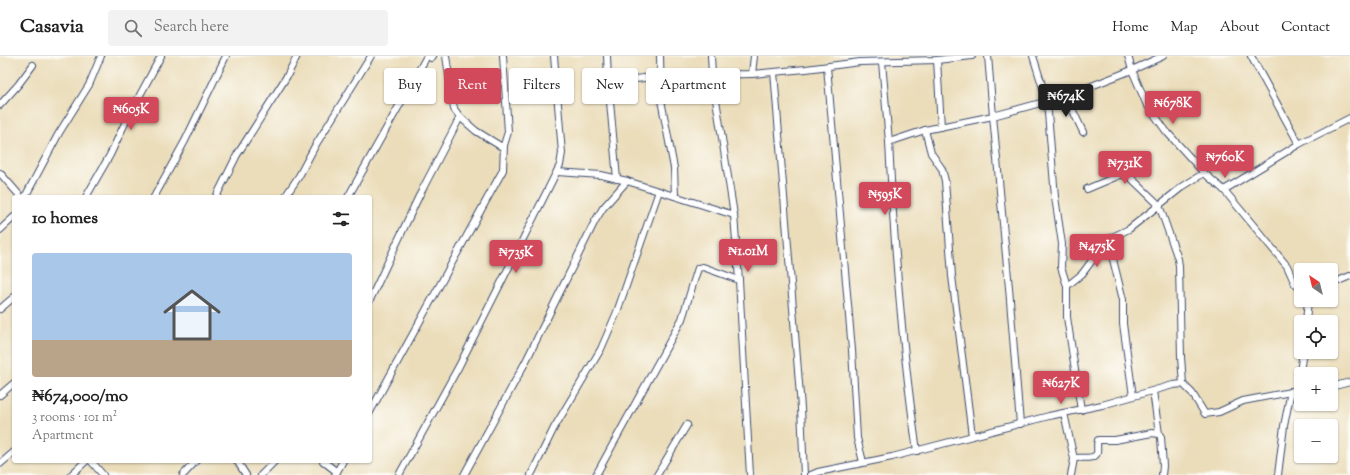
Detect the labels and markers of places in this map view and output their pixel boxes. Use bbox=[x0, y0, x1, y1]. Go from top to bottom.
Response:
pin: ₦674K bbox=[1038, 84, 1094, 118]
pin: ₦678K bbox=[1145, 91, 1201, 125]
pin: ₦605K bbox=[103, 97, 159, 131]
pin: ₦760K bbox=[1197, 145, 1253, 179]
pin: ₦731K bbox=[1097, 151, 1153, 185]
pin: ₦595K bbox=[857, 182, 913, 216]
pin: ₦475K bbox=[1069, 234, 1125, 268]
pin: ₦1.01M bbox=[715, 239, 781, 273]
pin: ₦735K bbox=[488, 240, 544, 274]
pin: ₦627K bbox=[1033, 371, 1089, 405]

